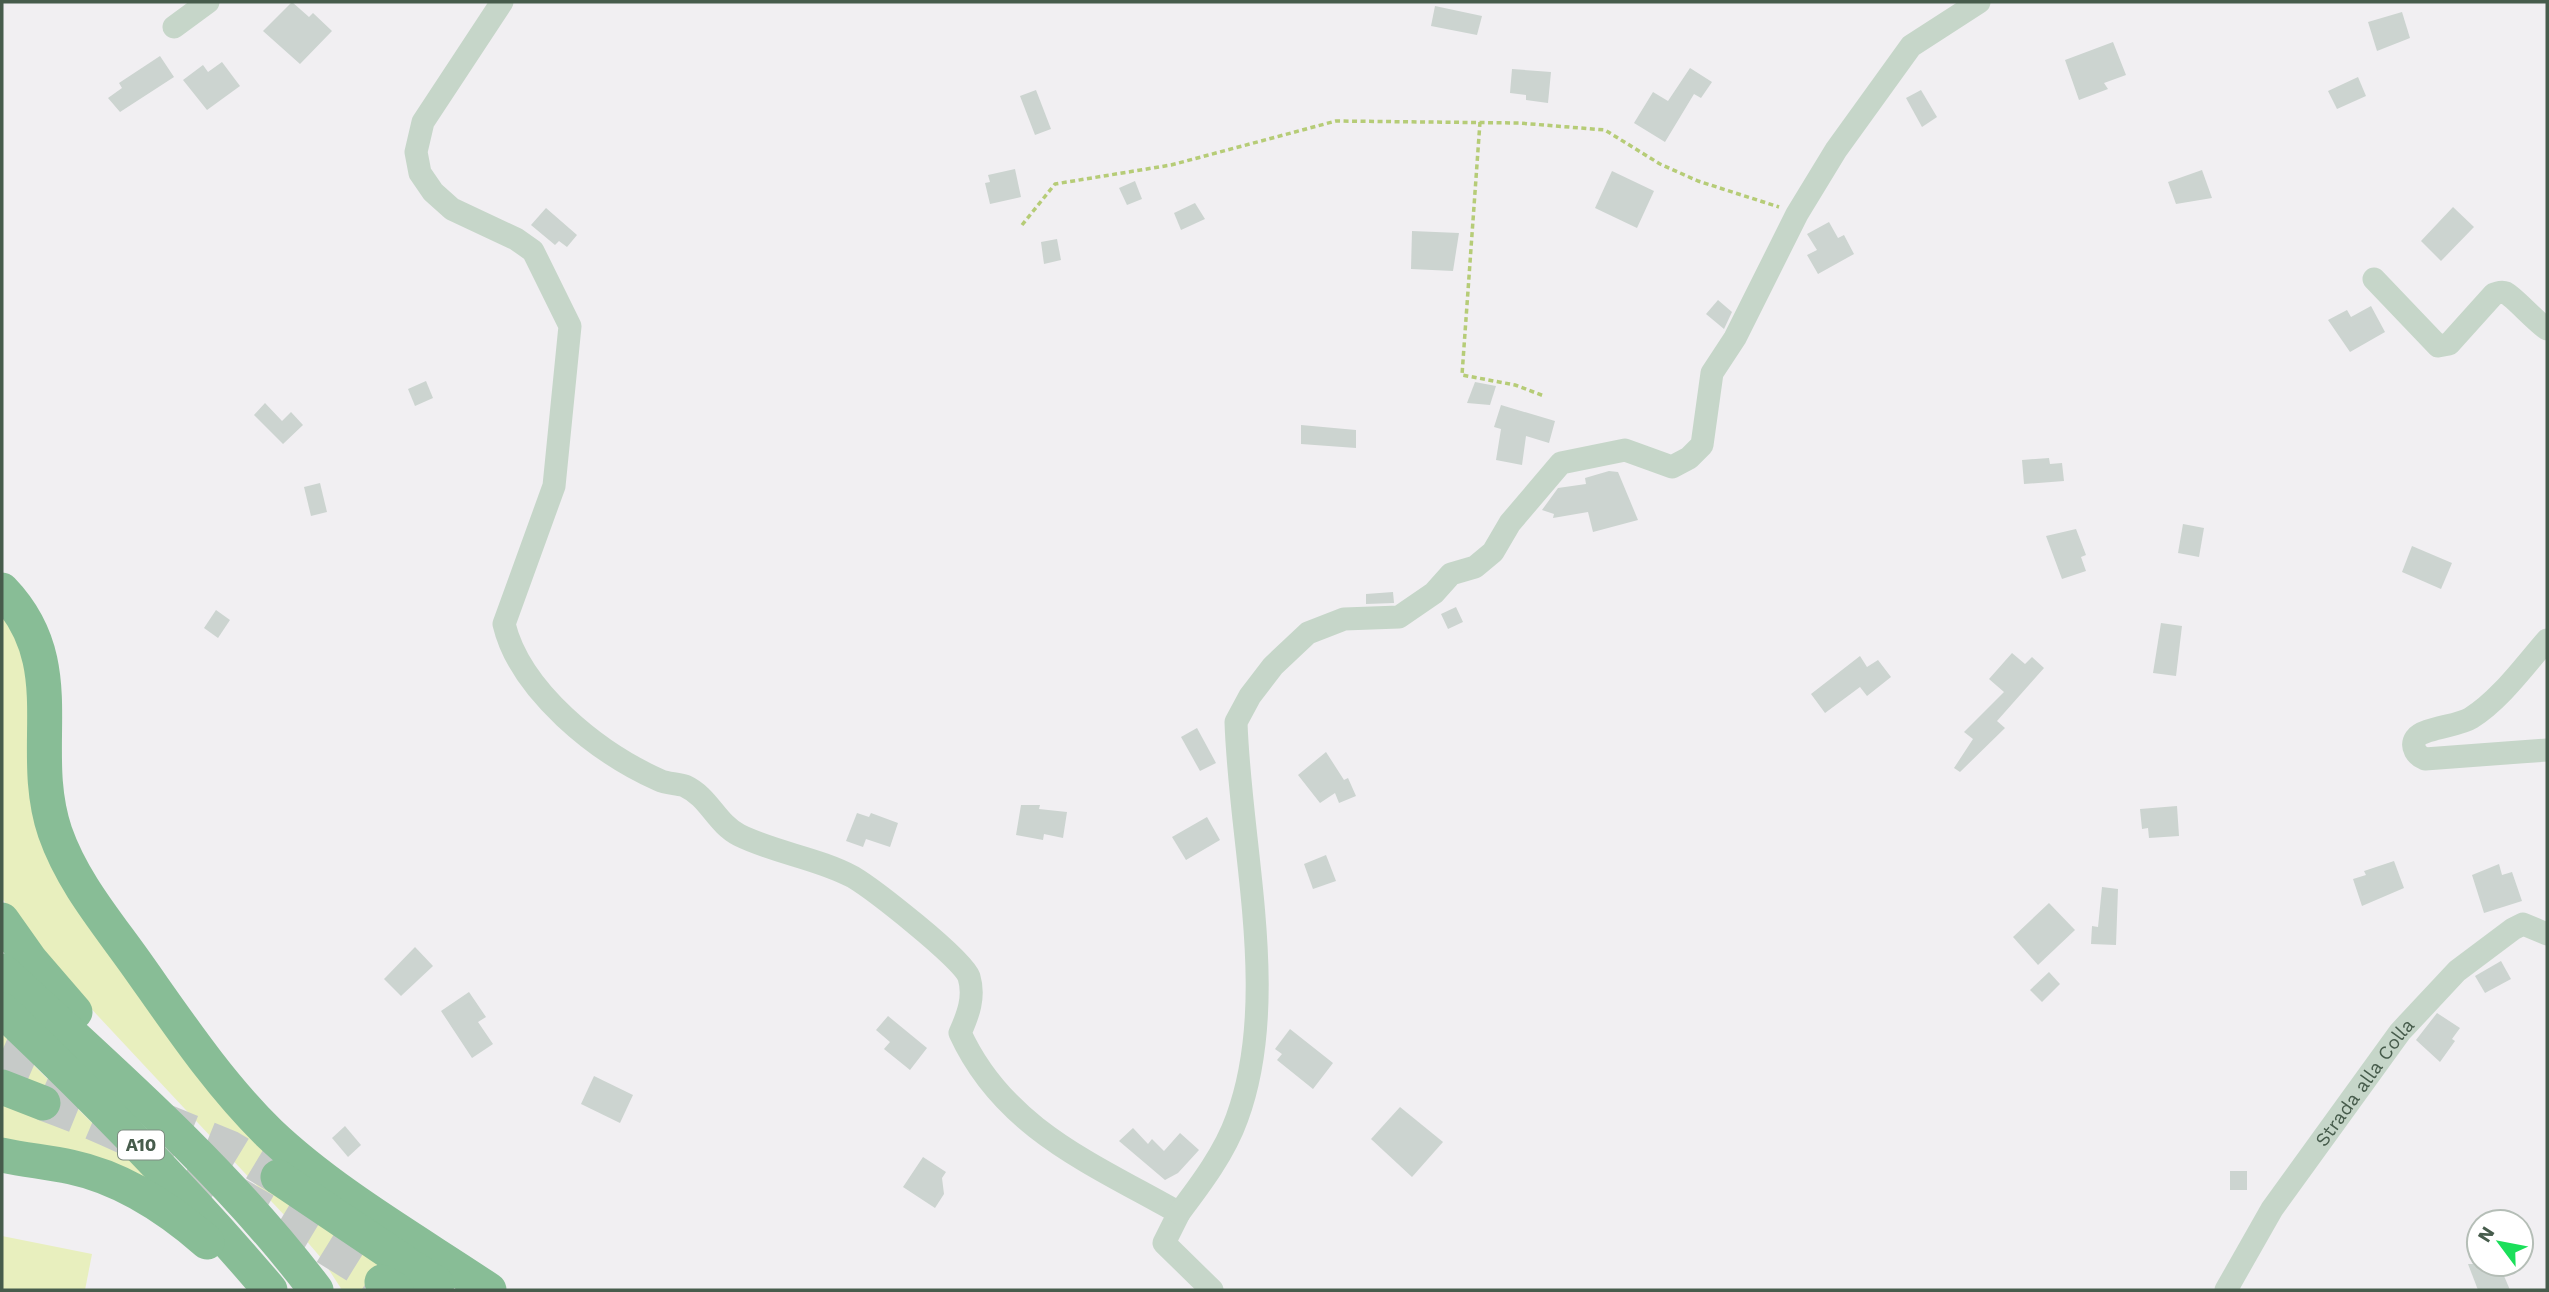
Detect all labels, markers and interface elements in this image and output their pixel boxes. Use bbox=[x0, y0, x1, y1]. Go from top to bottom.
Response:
street label: Strada alla Colla bbox=[2310, 1013, 2419, 1151]
road number: A10 bbox=[118, 1130, 164, 1160]
north arrow bbox=[2465, 1208, 2535, 1278]
text: N bbox=[2473, 1222, 2499, 1246]

